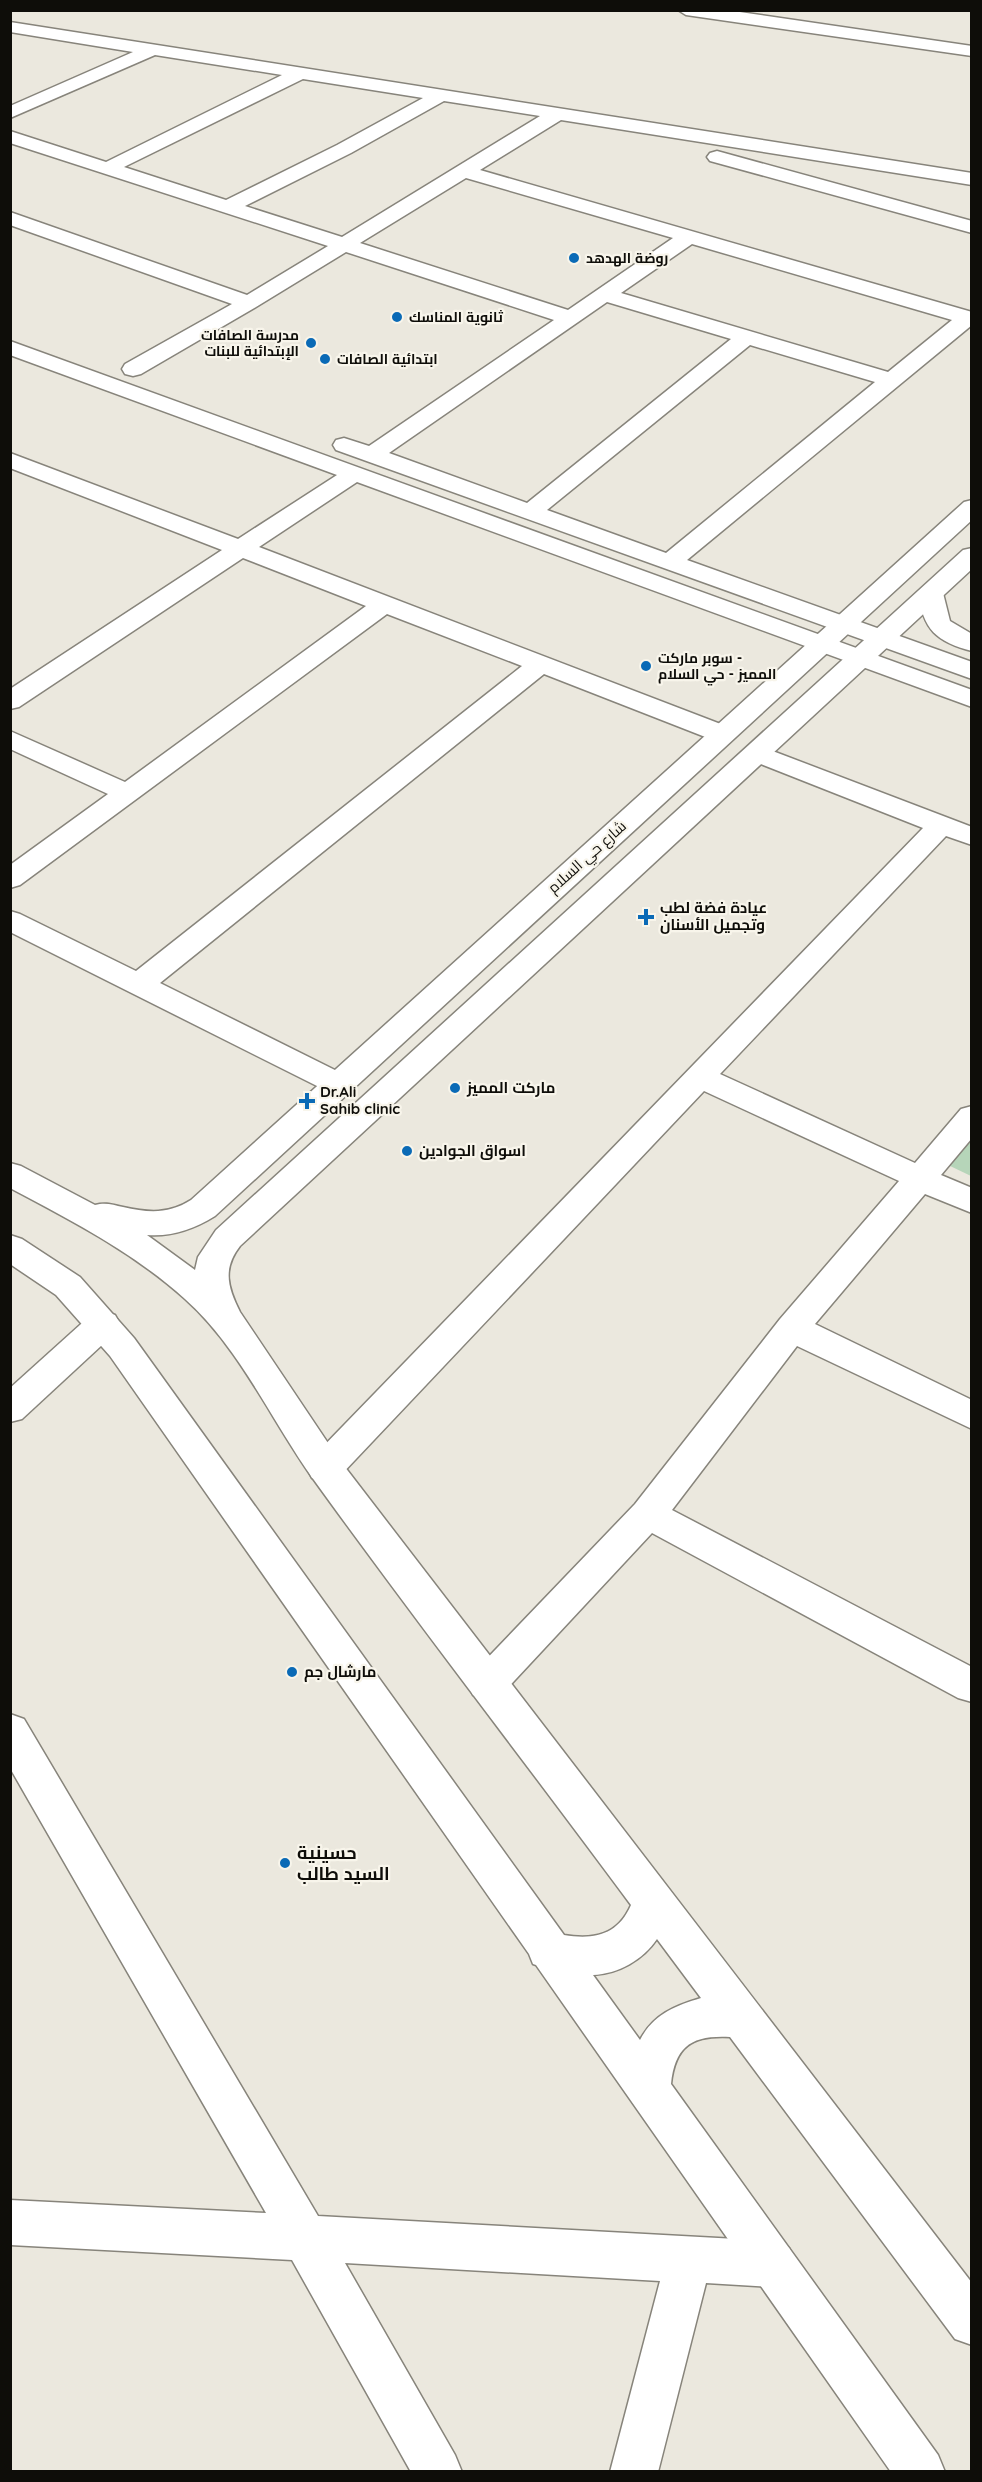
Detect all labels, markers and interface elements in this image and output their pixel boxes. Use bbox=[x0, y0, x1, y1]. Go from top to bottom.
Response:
place label: روضة الهدهد bbox=[586, 249, 668, 267]
marker: روضة الهدهد bbox=[567, 251, 581, 265]
place label: ثانوية المناسك bbox=[409, 308, 504, 326]
marker: ثانوية المناسك bbox=[390, 310, 404, 324]
place label: مدرسة الصافات الإبتدائية للبنات bbox=[201, 326, 299, 361]
marker: مدرسة الصافات الإبتدائية للبنات bbox=[304, 336, 318, 350]
place label: ابتدائية الصافات bbox=[337, 350, 438, 368]
marker: ابتدائية الصافات bbox=[318, 352, 332, 366]
place label: سوبر ماركت - المميز - حي السلام bbox=[658, 649, 776, 686]
marker: سوبر ماركت - المميز - حي السلام bbox=[639, 659, 653, 673]
street label: شارع حي السلام bbox=[543, 816, 632, 899]
place label: عيادة فضة لطب وتجميل الأسنان bbox=[660, 898, 767, 934]
marker: عيادة فضة لطب وتجميل الأسنان bbox=[637, 908, 655, 926]
place label: ماركت المميز bbox=[466, 1078, 555, 1097]
marker: ماركت المميز bbox=[448, 1081, 462, 1095]
place label: Dr.Ali Sahib clinic bbox=[320, 1082, 400, 1118]
marker: Dr.Ali Sahib clinic bbox=[298, 1092, 316, 1110]
place label: اسواق الجوادين bbox=[419, 1141, 526, 1160]
marker: اسواق الجوادين bbox=[400, 1144, 414, 1158]
place label: مارشال جم bbox=[304, 1662, 376, 1682]
marker: مارشال جم bbox=[285, 1665, 299, 1679]
place label: حسينية السيد طالب bbox=[297, 1841, 390, 1885]
marker: حسينية السيد طالب bbox=[278, 1856, 292, 1870]

